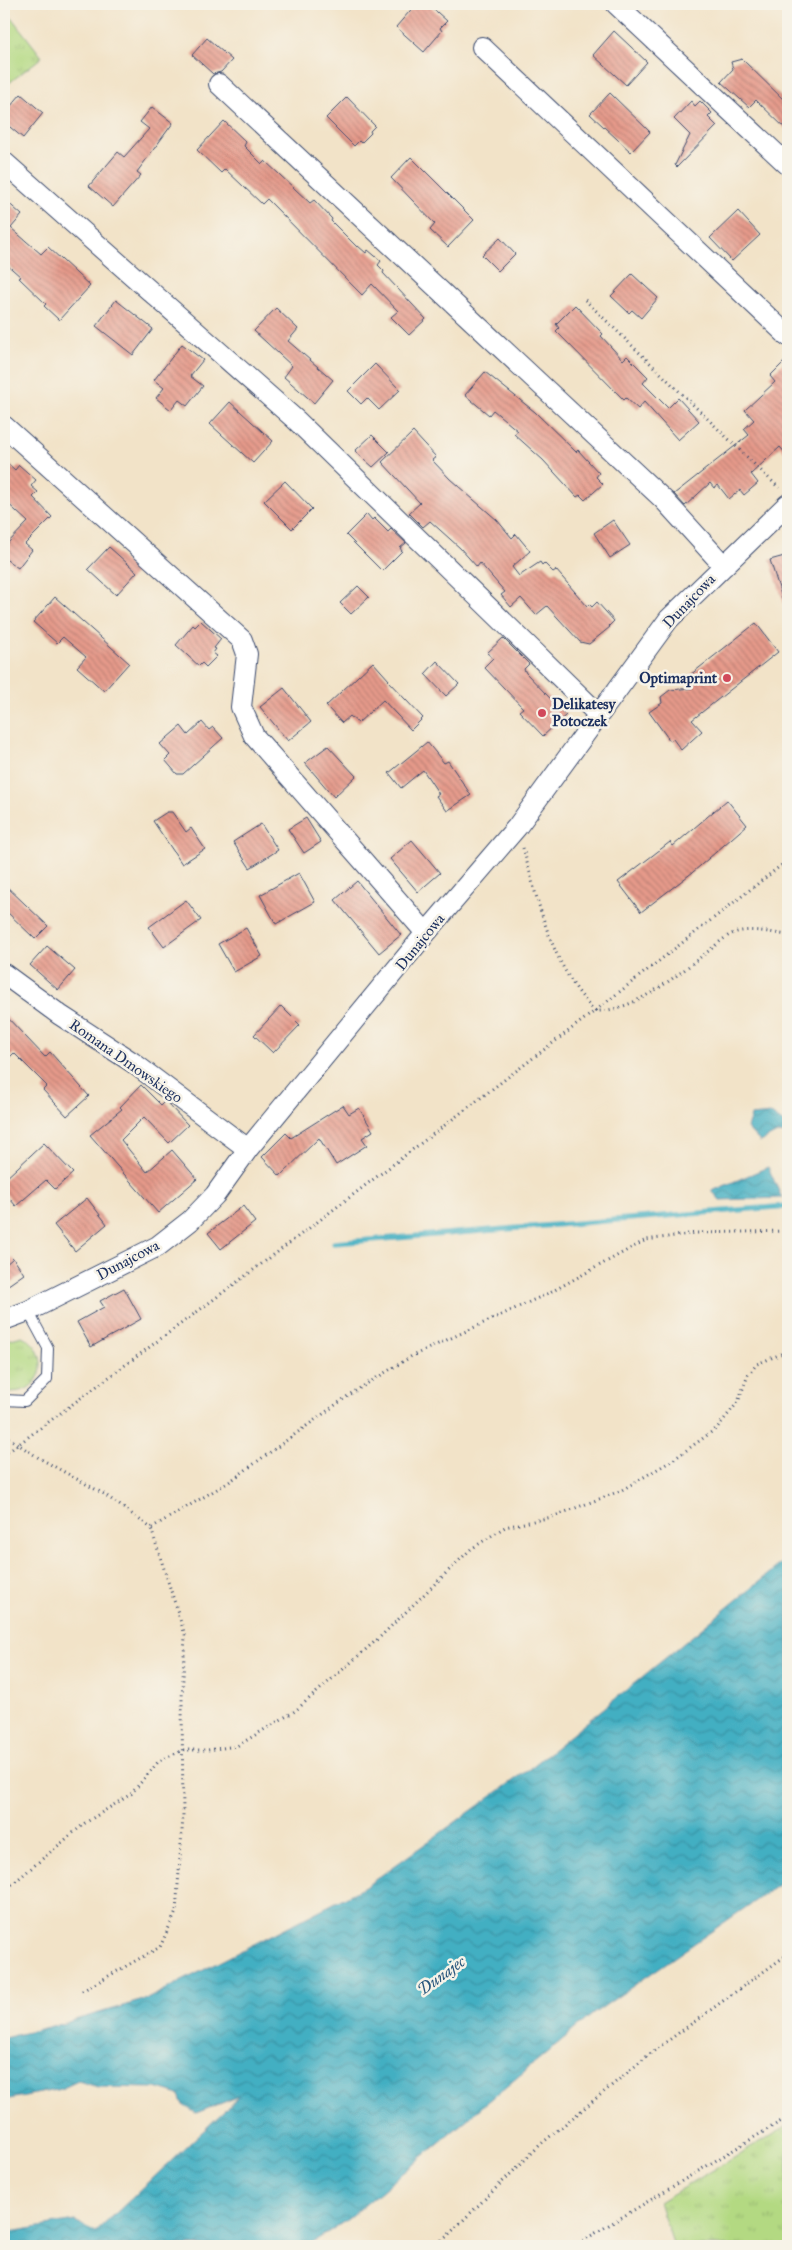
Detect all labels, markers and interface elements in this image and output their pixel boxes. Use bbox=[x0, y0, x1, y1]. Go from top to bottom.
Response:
street label: Dunajcowa bbox=[659, 570, 720, 632]
place label: Optimaprint bbox=[639, 669, 718, 688]
marker: Optimaprint bbox=[721, 672, 733, 684]
place label: Delikatesy Potoczek bbox=[552, 695, 617, 730]
marker: Delikatesy Potoczek bbox=[536, 707, 548, 719]
street label: Dunajcowa bbox=[392, 909, 449, 974]
street label: Romana Dmowskiego bbox=[66, 1015, 186, 1107]
street label: Dunajcowa bbox=[94, 1236, 163, 1284]
water label: Dunajec bbox=[414, 1951, 470, 2000]

